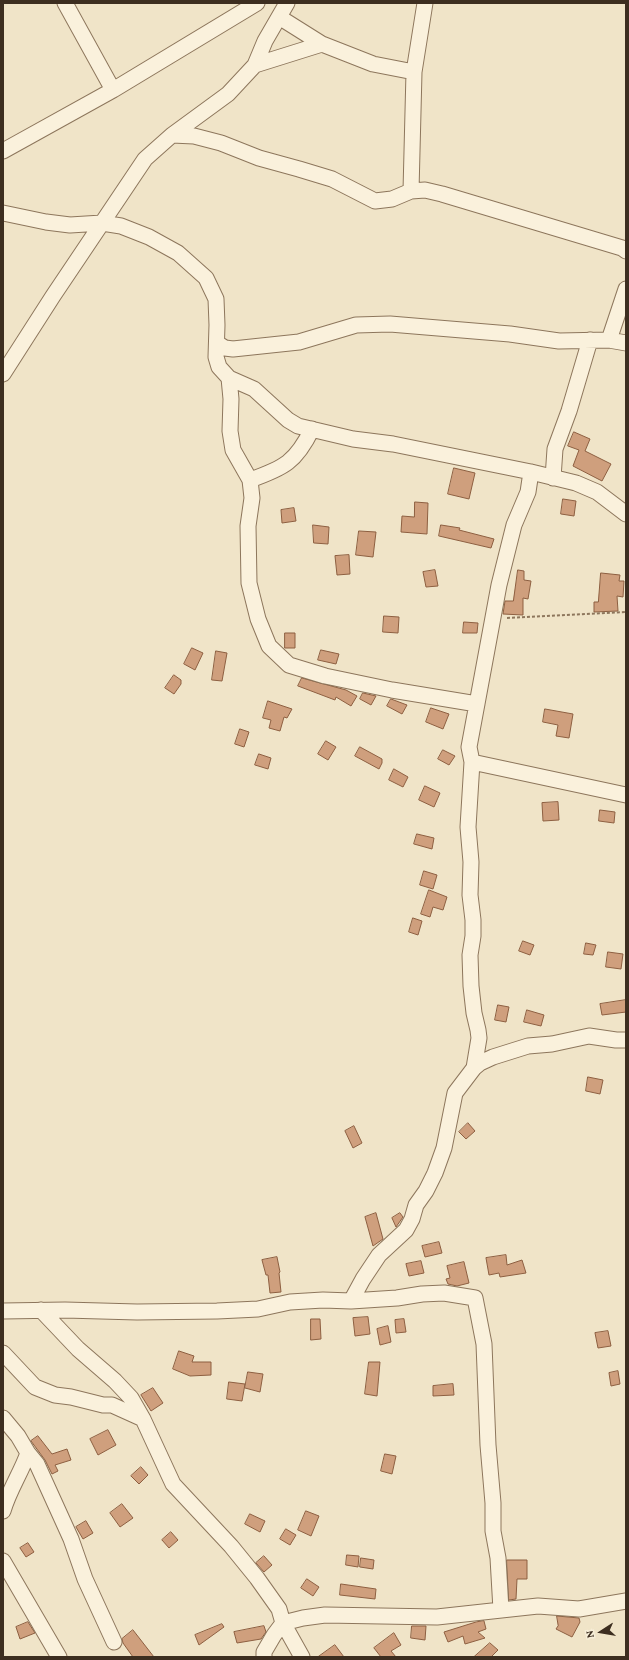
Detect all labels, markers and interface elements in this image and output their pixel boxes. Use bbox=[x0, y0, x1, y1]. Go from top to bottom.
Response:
north arrow bbox=[581, 1612, 621, 1652]
text: N bbox=[583, 1630, 596, 1639]

